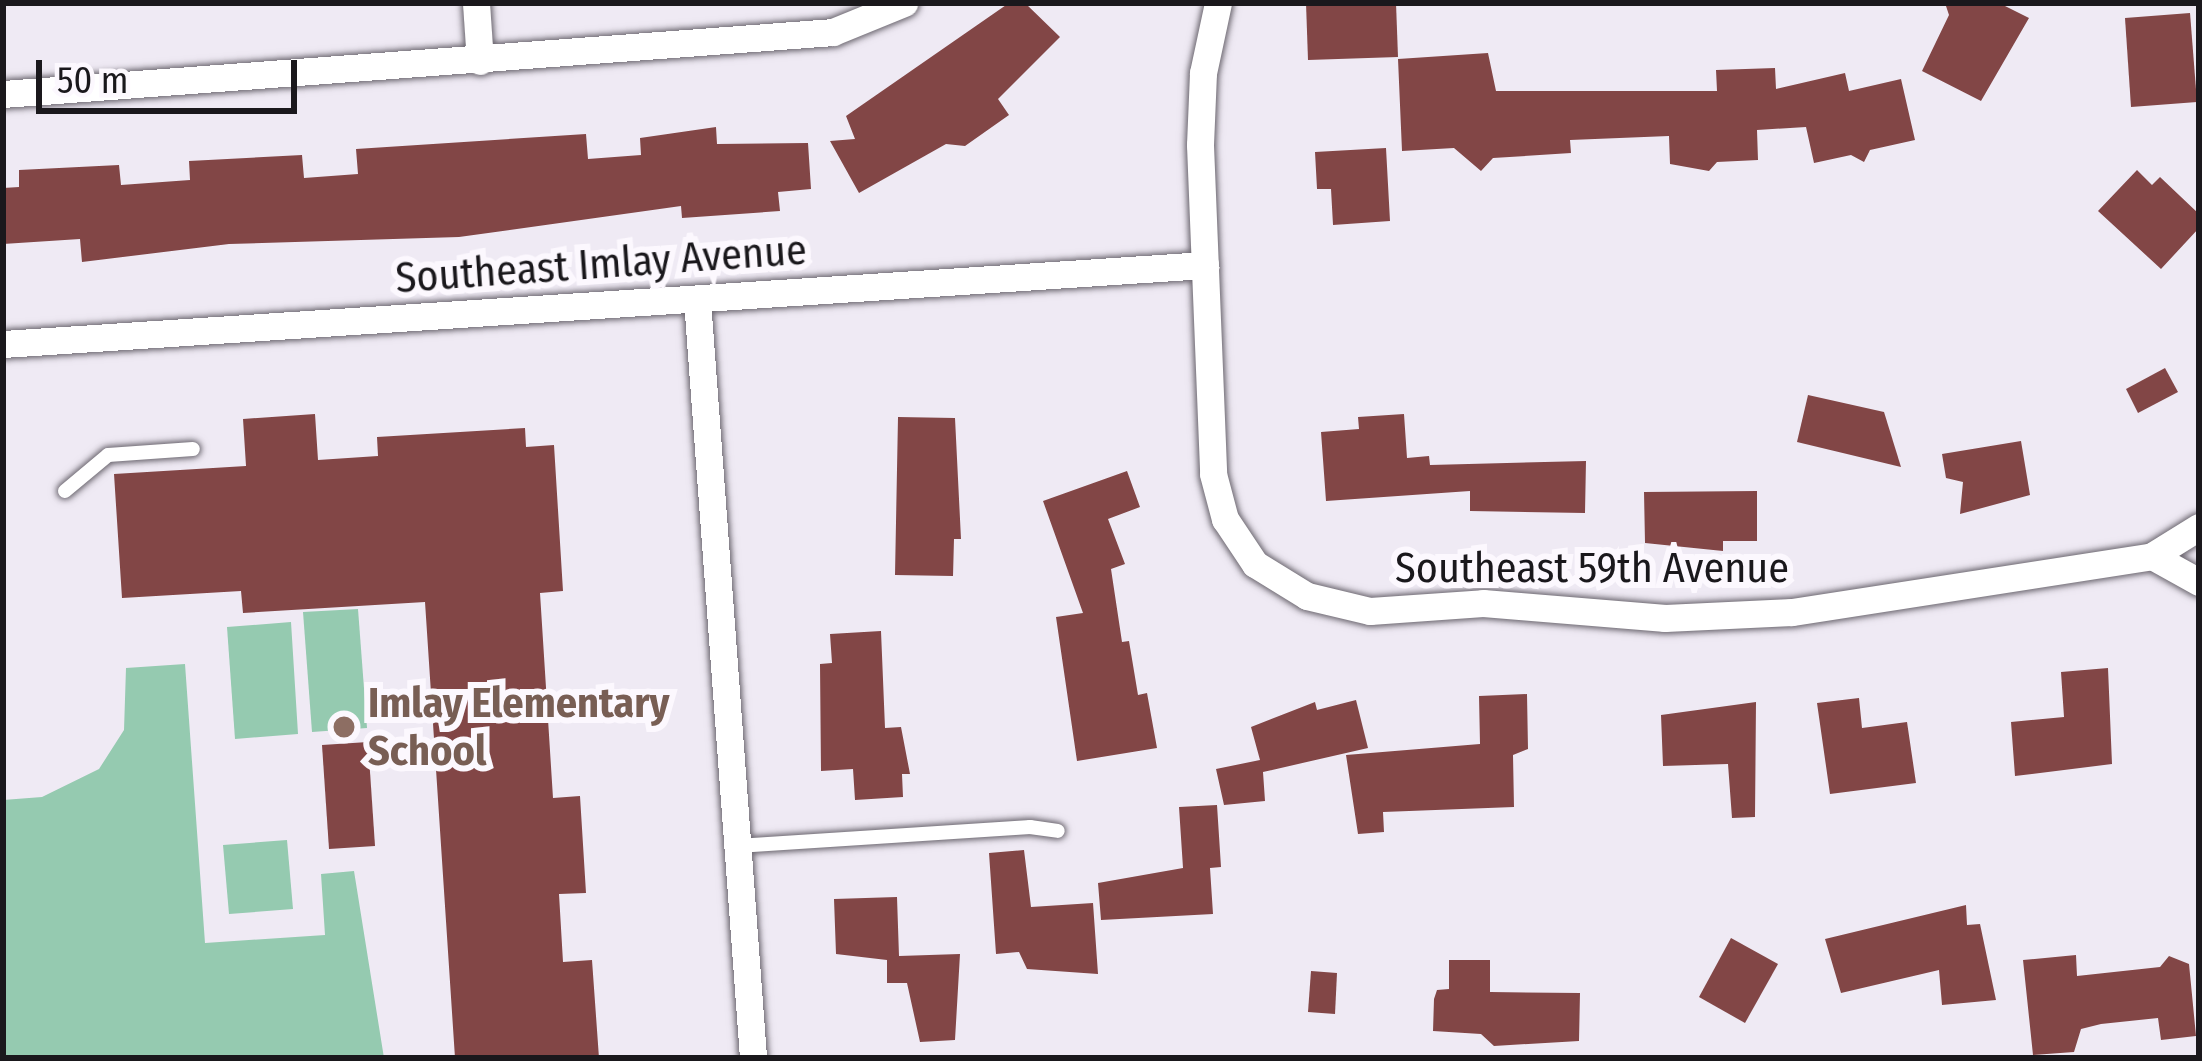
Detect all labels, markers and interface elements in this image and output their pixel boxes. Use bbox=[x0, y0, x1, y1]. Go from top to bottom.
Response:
scale bar bbox=[42, 36, 303, 110]
text: 50 m bbox=[57, 59, 128, 103]
street label: Southeast Imlay Avenue bbox=[394, 224, 808, 304]
street label: Southeast 59th Avenue bbox=[1395, 543, 1789, 593]
place label: Imlay Elementary School bbox=[368, 678, 670, 777]
marker: Imlay Elementary School bbox=[331, 714, 357, 740]

